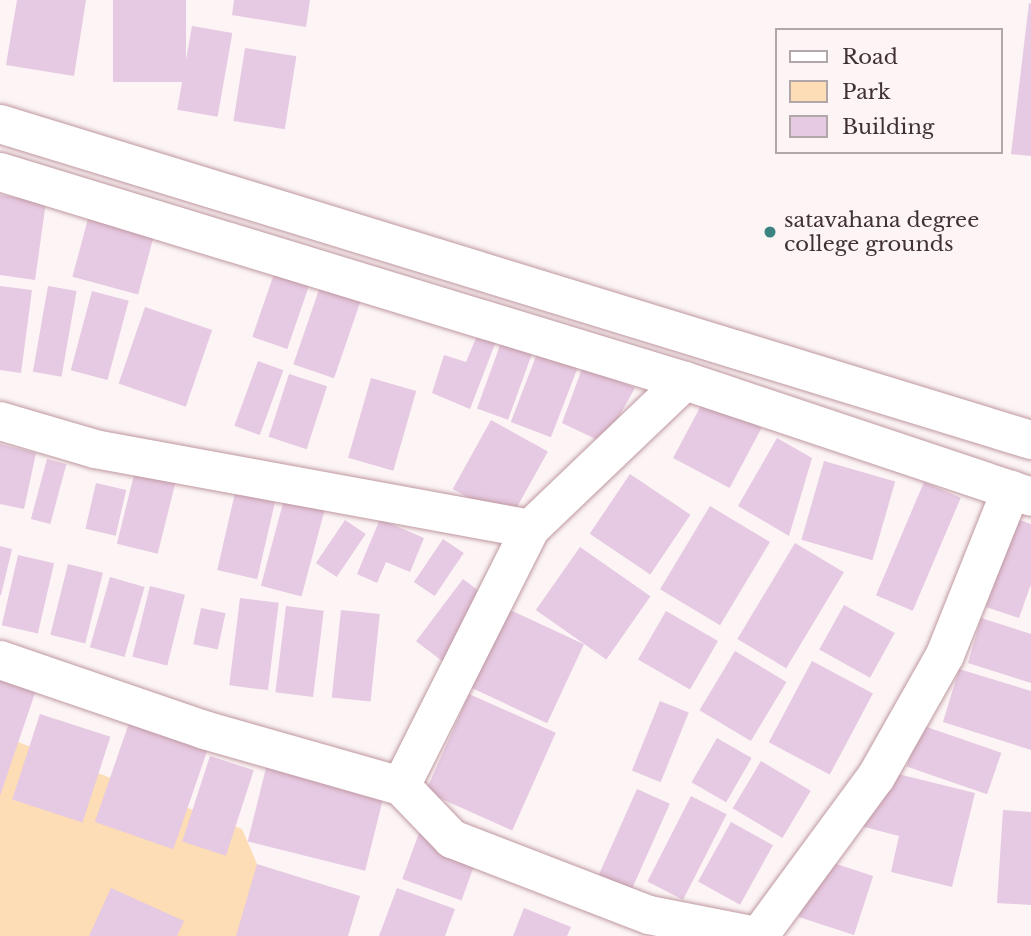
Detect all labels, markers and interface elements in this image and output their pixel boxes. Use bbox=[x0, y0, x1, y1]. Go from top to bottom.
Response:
legend bbox=[776, 28, 1003, 154]
text: Road bbox=[842, 44, 898, 70]
text: Park bbox=[842, 79, 891, 105]
text: Building bbox=[842, 114, 934, 140]
place label: satavahana degree college grounds bbox=[784, 207, 979, 257]
marker: satavahana degree college grounds bbox=[762, 224, 778, 240]

